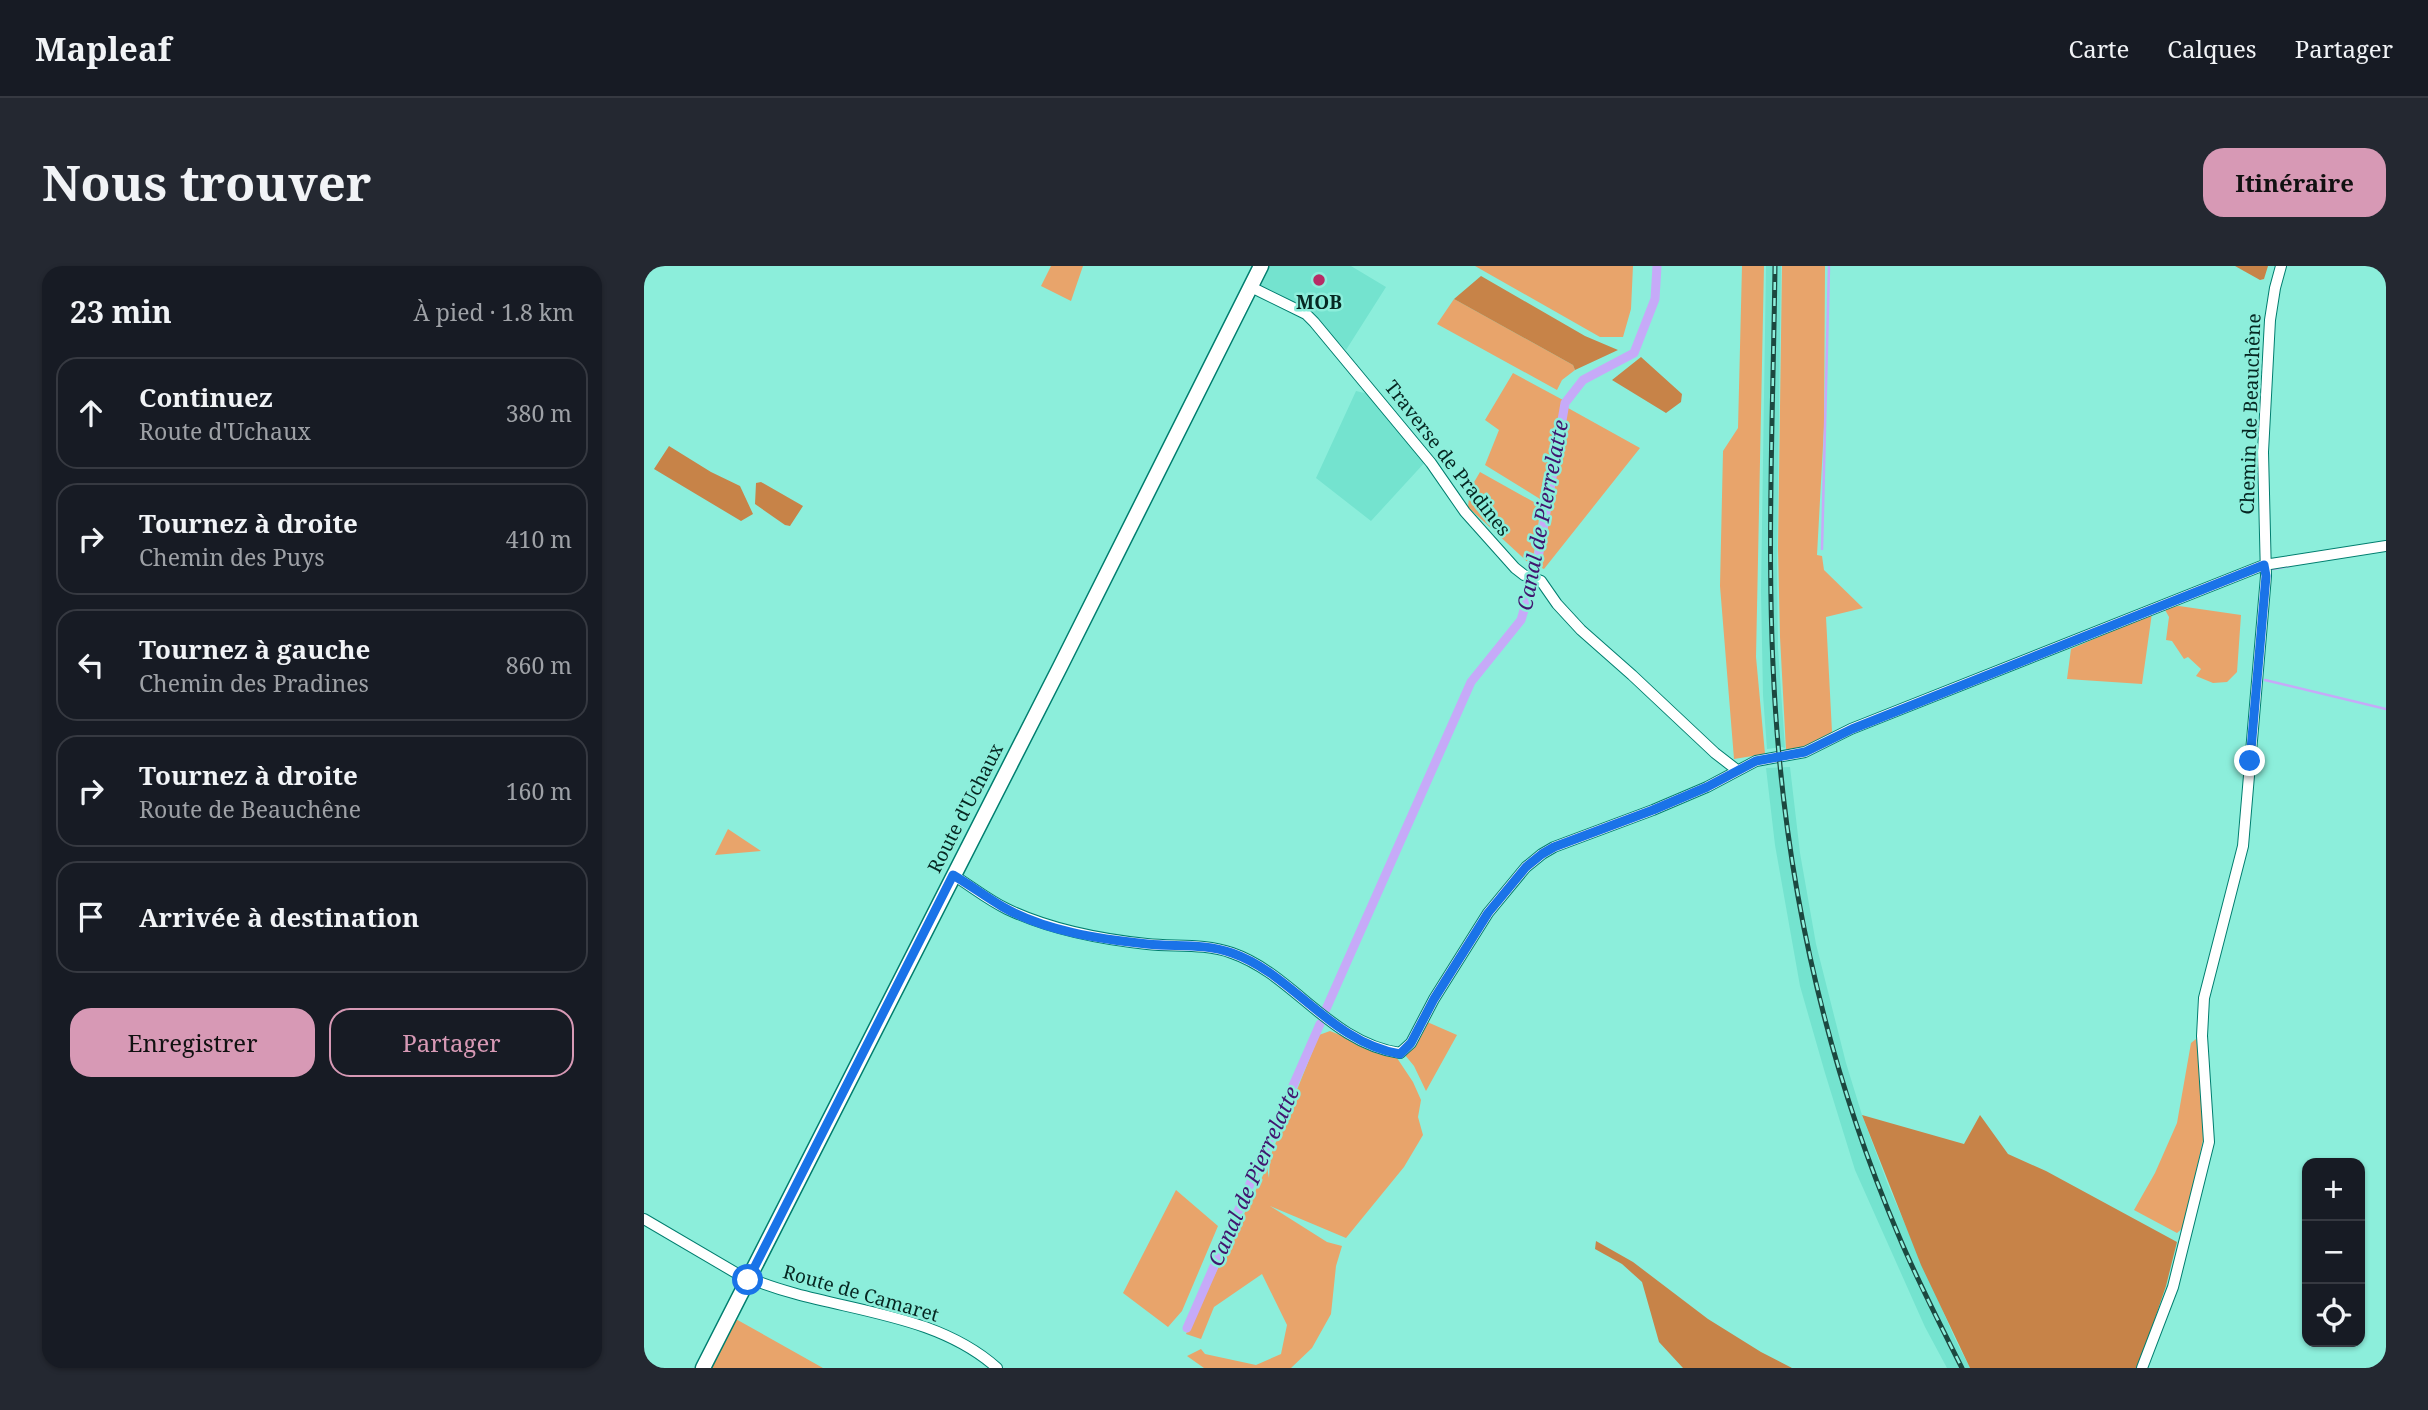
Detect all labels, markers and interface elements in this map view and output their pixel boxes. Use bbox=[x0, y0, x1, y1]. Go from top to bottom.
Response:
text: Mapleaf bbox=[35, 26, 171, 71]
text: Carte bbox=[2069, 32, 2129, 65]
text: Calques bbox=[2167, 32, 2257, 65]
text: Partager bbox=[2295, 32, 2393, 65]
button: Itinéraire bbox=[2203, 148, 2386, 217]
text: Nous trouver bbox=[42, 149, 371, 215]
marker: MOB bbox=[1311, 272, 1327, 288]
place label: MOB bbox=[1296, 289, 1342, 315]
text: 23 min bbox=[70, 291, 172, 332]
text: À pied · 1.8 km bbox=[414, 296, 574, 328]
street label: Chemin de Beauchêne bbox=[2233, 313, 2267, 515]
street label: Traverse de Pradines bbox=[1379, 375, 1517, 541]
text: Continuez bbox=[139, 379, 273, 415]
icon: ahead bbox=[72, 394, 110, 432]
text: 380 m bbox=[506, 397, 572, 429]
text: Route d'Uchaux bbox=[139, 415, 311, 447]
water label: Canal de Pierrelatte bbox=[1510, 417, 1574, 613]
text: Tournez à droite bbox=[139, 505, 358, 541]
icon: right bbox=[72, 520, 110, 558]
text: 410 m bbox=[506, 523, 572, 555]
text: Chemin des Puys bbox=[139, 541, 325, 573]
text: Tournez à gauche bbox=[139, 631, 370, 667]
icon: left bbox=[72, 646, 110, 684]
text: 860 m bbox=[506, 649, 572, 681]
text: Chemin des Pradines bbox=[139, 667, 369, 699]
street label: Route d'Uchaux bbox=[921, 739, 1009, 877]
route end bbox=[2234, 745, 2265, 776]
text: Tournez à droite bbox=[139, 757, 358, 793]
icon: right bbox=[72, 772, 110, 810]
text: 160 m bbox=[506, 775, 572, 807]
text: Route de Beauchêne bbox=[139, 793, 361, 825]
icon: arrive bbox=[72, 898, 110, 936]
text: Arrivée à destination bbox=[139, 899, 419, 935]
button: Enregistrer bbox=[70, 1008, 315, 1077]
button: Partager bbox=[329, 1008, 574, 1077]
water label: Canal de Pierrelatte bbox=[1201, 1082, 1305, 1270]
map controls bbox=[2302, 1158, 2365, 1347]
button: + bbox=[2302, 1158, 2365, 1221]
button: − bbox=[2302, 1221, 2365, 1284]
street label: Route de Camaret bbox=[780, 1258, 942, 1328]
route start bbox=[732, 1264, 763, 1295]
button: locate bbox=[2302, 1284, 2365, 1347]

